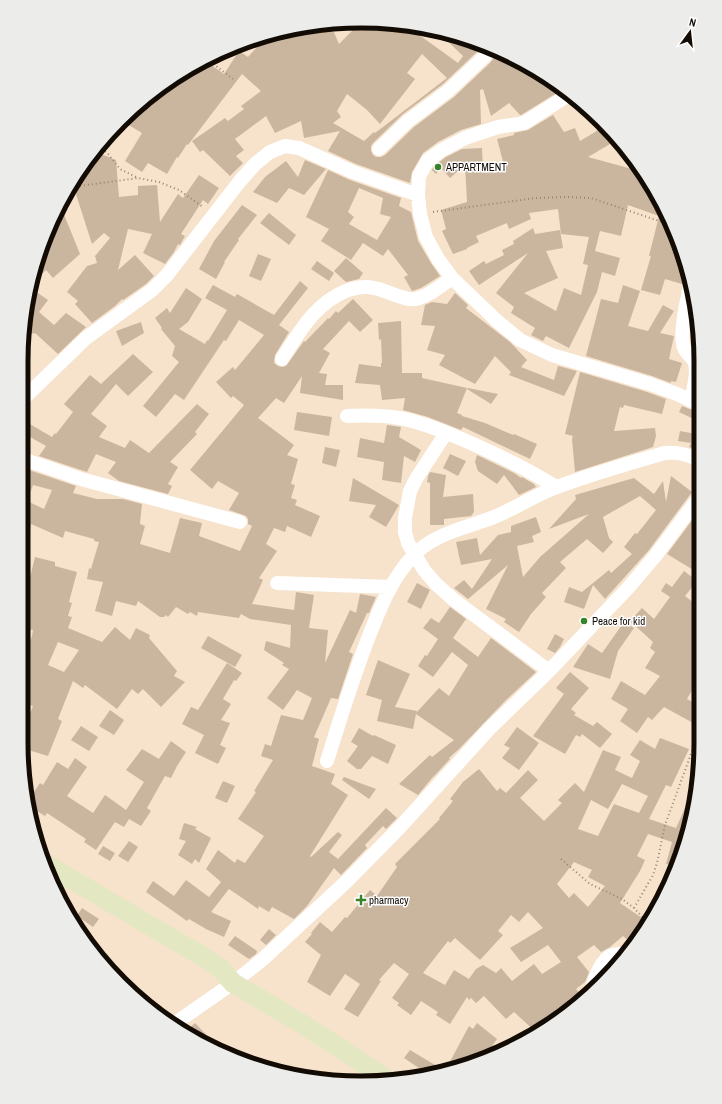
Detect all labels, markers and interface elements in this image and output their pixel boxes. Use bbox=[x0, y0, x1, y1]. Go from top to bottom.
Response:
north arrow bbox=[670, 12, 710, 52]
text: N bbox=[688, 15, 698, 30]
place label: APPARTMENT bbox=[445, 160, 507, 174]
marker: APPARTMENT bbox=[433, 162, 443, 172]
place label: Peace for kid bbox=[592, 614, 645, 628]
marker: Peace for kid bbox=[579, 616, 589, 626]
place label: pharmacy bbox=[369, 893, 409, 907]
marker: pharmacy bbox=[356, 895, 366, 905]

